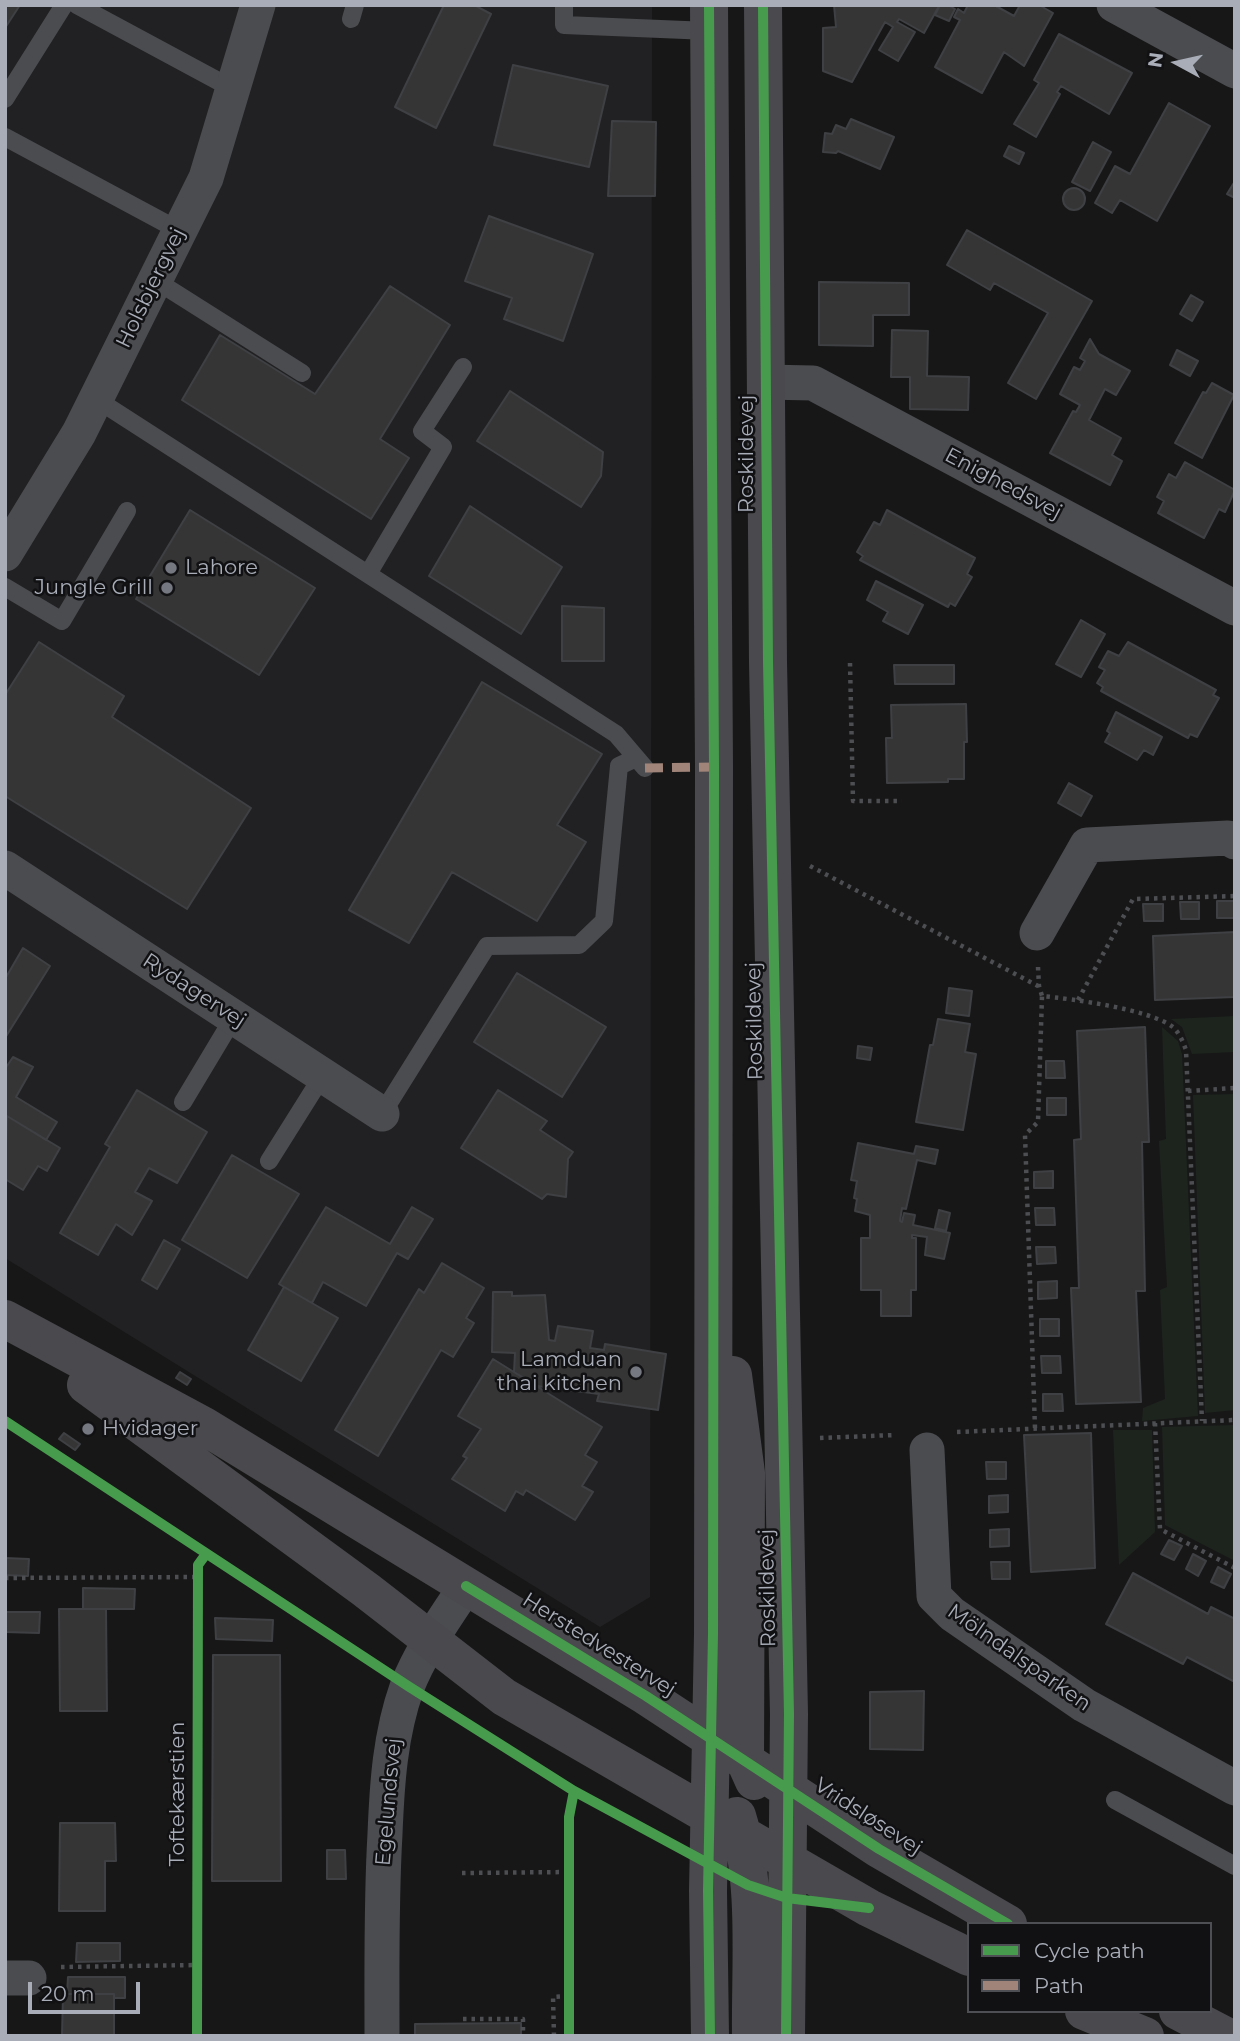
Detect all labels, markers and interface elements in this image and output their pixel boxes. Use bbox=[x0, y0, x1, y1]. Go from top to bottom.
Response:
north arrow bbox=[1142, 28, 1212, 98]
text: N bbox=[1143, 51, 1168, 69]
street label: Holsbjergvej bbox=[111, 224, 191, 352]
street label: Roskildevej bbox=[734, 395, 760, 513]
street label: Enighedsvej bbox=[940, 443, 1066, 525]
place label: Lahore bbox=[185, 555, 258, 581]
marker: Lahore bbox=[163, 560, 179, 576]
place label: Jungle Grill bbox=[35, 575, 153, 601]
marker: Jungle Grill bbox=[159, 580, 175, 596]
street label: Rydagervej bbox=[138, 948, 250, 1034]
street label: Roskildevej bbox=[741, 962, 769, 1080]
place label: Lamduan thai kitchen bbox=[497, 1347, 622, 1397]
marker: Lamduan thai kitchen bbox=[628, 1364, 644, 1380]
place label: Hvidager bbox=[102, 1416, 198, 1442]
marker: Hvidager bbox=[80, 1421, 96, 1437]
street label: Roskildevej bbox=[754, 1529, 782, 1647]
street label: Herstedvestervej bbox=[518, 1588, 680, 1702]
street label: Mölndalsparken bbox=[942, 1599, 1096, 1717]
street label: Toftekærstien bbox=[165, 1722, 191, 1866]
street label: Egelundsvej bbox=[371, 1737, 407, 1867]
street label: Vridsløsevej bbox=[809, 1773, 927, 1861]
legend bbox=[967, 1922, 1212, 2013]
text: Cycle path bbox=[1034, 1938, 1145, 1963]
scale bar bbox=[32, 1968, 144, 2012]
text: Path bbox=[1034, 1973, 1084, 1998]
text: 20 m bbox=[41, 1981, 95, 2006]

